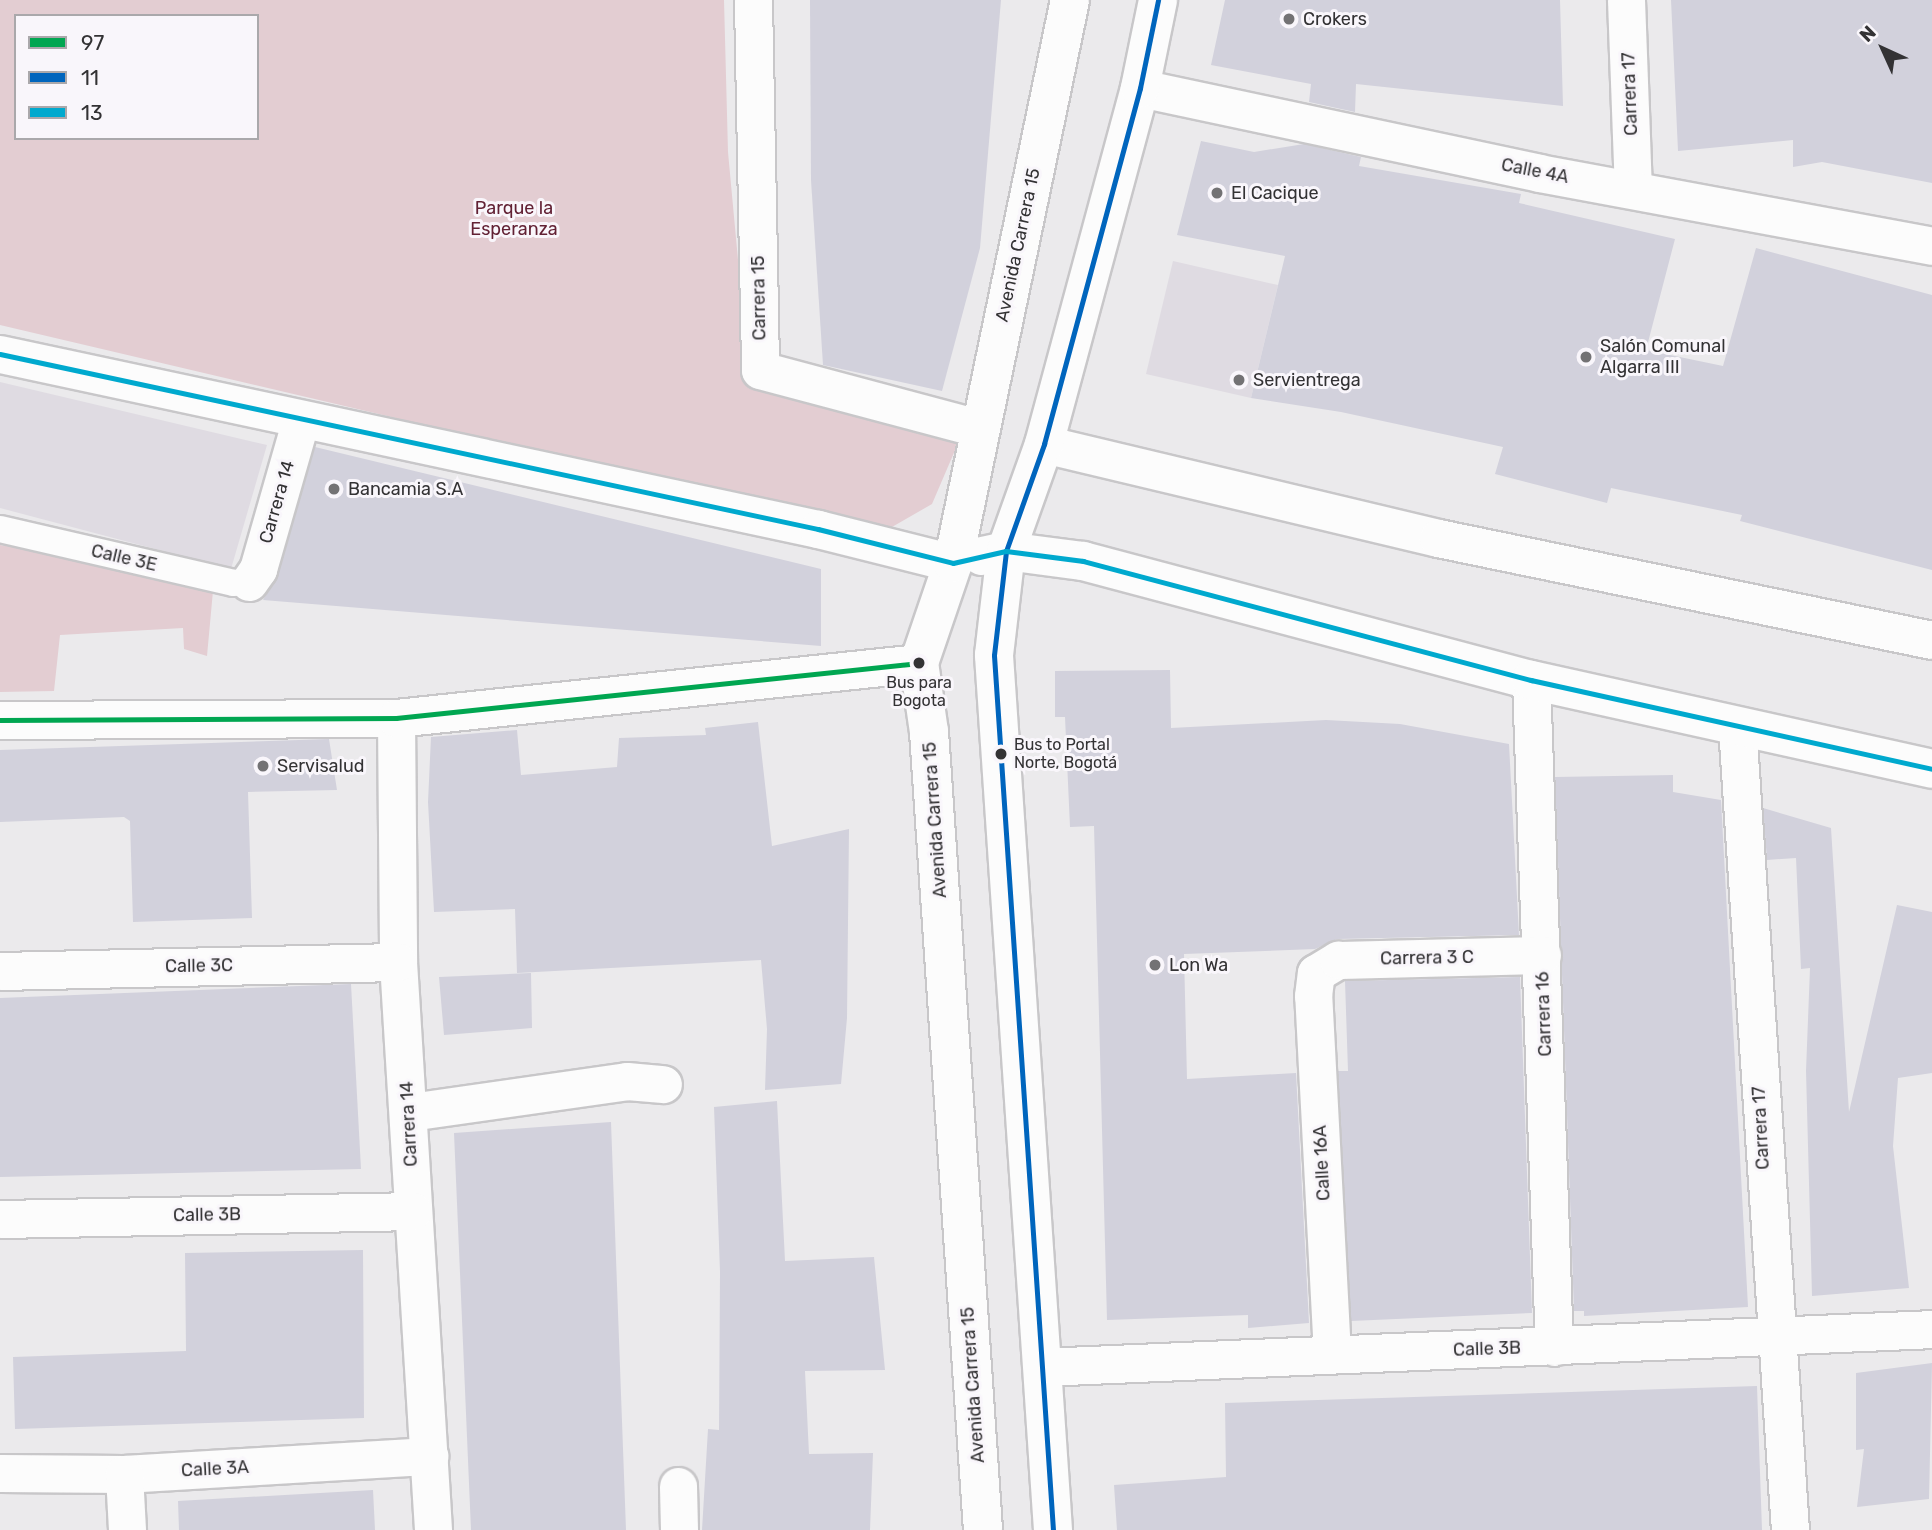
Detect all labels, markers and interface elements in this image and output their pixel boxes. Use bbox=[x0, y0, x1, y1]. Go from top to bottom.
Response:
place label: Crokers bbox=[1303, 8, 1367, 30]
marker: Crokers bbox=[1281, 11, 1297, 27]
legend bbox=[14, 14, 259, 140]
north arrow bbox=[1848, 14, 1918, 84]
text: N bbox=[1855, 21, 1881, 47]
text: 97 bbox=[81, 30, 104, 55]
street label: Carrera 17 bbox=[1618, 52, 1642, 136]
text: 11 bbox=[81, 65, 99, 90]
text: 13 bbox=[81, 100, 103, 125]
street label: Calle 4A bbox=[1499, 154, 1571, 188]
street label: Avenida Carrera 15 bbox=[991, 166, 1045, 324]
place label: El Cacique bbox=[1231, 182, 1319, 204]
marker: El Cacique bbox=[1209, 185, 1225, 201]
park label: Parque la Esperanza bbox=[470, 198, 558, 241]
street label: Carrera 15 bbox=[747, 255, 771, 341]
place label: Salón Comunal Algarra III bbox=[1600, 336, 1726, 378]
marker: Salón Comunal Algarra III bbox=[1578, 349, 1594, 365]
place label: Servientrega bbox=[1253, 369, 1361, 391]
marker: Servientrega bbox=[1231, 372, 1247, 388]
street label: Carrera 14 bbox=[255, 458, 299, 546]
place label: Bancamia S.A bbox=[348, 478, 463, 500]
marker: Bancamia S.A bbox=[326, 481, 342, 497]
street label: Calle 3E bbox=[89, 540, 159, 576]
marker: Bus para Bogota bbox=[912, 656, 926, 670]
place label: Bus para Bogota bbox=[886, 673, 952, 711]
place label: Bus to Portal Norte, Bogotá bbox=[1014, 735, 1117, 773]
street label: Avenida Carrera 15 bbox=[919, 741, 951, 899]
marker: Bus to Portal Norte, Bogotá bbox=[994, 747, 1008, 761]
place label: Servisalud bbox=[277, 755, 364, 777]
marker: Servisalud bbox=[255, 758, 271, 774]
street label: Carrera 3 C bbox=[1380, 946, 1474, 970]
place label: Lon Wa bbox=[1169, 954, 1229, 976]
street label: Calle 3C bbox=[165, 955, 233, 977]
marker: Lon Wa bbox=[1147, 957, 1163, 973]
street label: Carrera 16 bbox=[1532, 971, 1556, 1057]
street label: Carrera 14 bbox=[396, 1081, 422, 1167]
street label: Carrera 17 bbox=[1748, 1086, 1774, 1170]
street label: Calle 16A bbox=[1309, 1125, 1335, 1201]
street label: Calle 3B bbox=[173, 1204, 241, 1226]
street label: Avenida Carrera 15 bbox=[957, 1306, 989, 1464]
street label: Calle 3B bbox=[1453, 1337, 1521, 1361]
street label: Calle 3A bbox=[180, 1456, 250, 1482]

